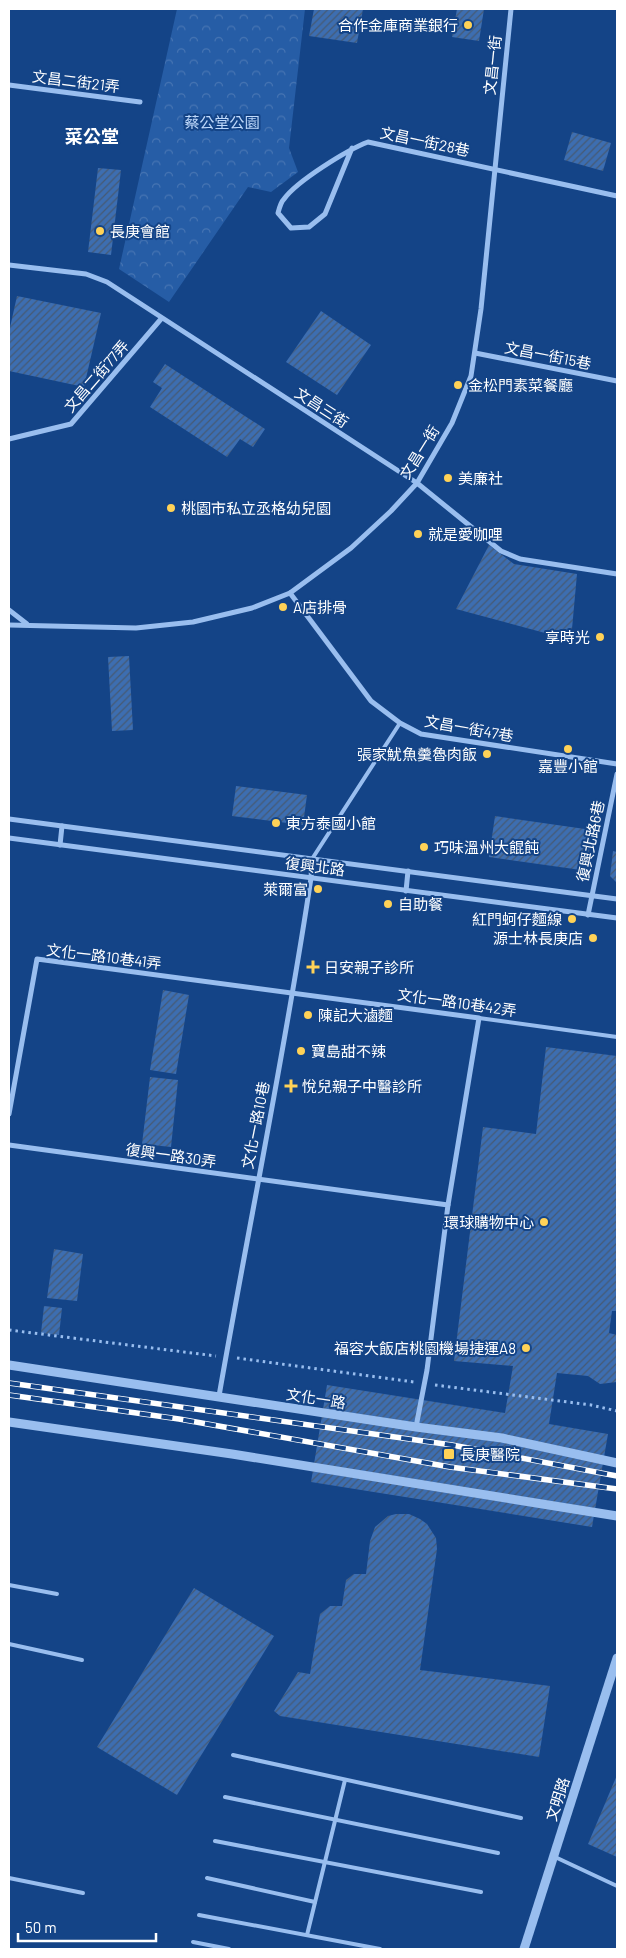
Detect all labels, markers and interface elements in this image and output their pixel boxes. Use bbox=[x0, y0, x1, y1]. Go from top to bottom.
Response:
place label: 合作金庫商業銀行 bbox=[338, 16, 458, 34]
marker: 合作金庫商業銀行 bbox=[462, 19, 474, 31]
street label: 文昌一街 bbox=[480, 34, 504, 96]
street label: 文昌二街21弄 bbox=[31, 67, 121, 95]
park label: 蔡公堂公園 bbox=[184, 113, 260, 131]
street label: 文昌一街28巷 bbox=[379, 123, 471, 159]
district label: 菜公堂 bbox=[65, 125, 119, 147]
place label: 長庚會館 bbox=[110, 222, 170, 240]
marker: 長庚會館 bbox=[94, 225, 106, 237]
street label: 文昌二街77弄 bbox=[60, 336, 132, 416]
street label: 文昌一街15巷 bbox=[503, 338, 593, 372]
place label: 金松門素菜餐廳 bbox=[468, 376, 573, 394]
marker: 金松門素菜餐廳 bbox=[452, 379, 464, 391]
street label: 文昌三街 bbox=[292, 383, 352, 431]
street label: 文昌一街 bbox=[395, 422, 443, 482]
place label: 美廉社 bbox=[458, 469, 503, 487]
marker: 美廉社 bbox=[442, 472, 454, 484]
place label: 桃園市私立丞格幼兒園 bbox=[181, 499, 331, 517]
marker: 桃園市私立丞格幼兒園 bbox=[165, 502, 177, 514]
place label: 就是愛咖哩 bbox=[428, 525, 503, 543]
marker: 就是愛咖哩 bbox=[412, 528, 424, 540]
place label: A店排骨 bbox=[293, 598, 347, 616]
marker: A店排骨 bbox=[277, 601, 289, 613]
place label: 享時光 bbox=[545, 628, 590, 646]
marker: 享時光 bbox=[594, 631, 606, 643]
street label: 文昌一街47巷 bbox=[423, 711, 515, 745]
marker: 嘉豐小館 bbox=[562, 743, 574, 755]
place label: 張家魷魚羹魯肉飯 bbox=[357, 745, 477, 763]
marker: 張家魷魚羹魯肉飯 bbox=[481, 748, 493, 760]
place label: 嘉豐小館 bbox=[538, 757, 598, 775]
street label: 復興北路6巷 bbox=[573, 799, 607, 883]
place label: 東方泰國小館 bbox=[286, 814, 376, 832]
marker: 東方泰國小館 bbox=[270, 817, 282, 829]
place label: 巧味溫州大餛飩 bbox=[434, 838, 539, 856]
marker: 巧味溫州大餛飩 bbox=[418, 841, 430, 853]
street label: 復興北路 bbox=[284, 853, 346, 879]
place label: 萊爾富 bbox=[263, 880, 308, 898]
marker: 萊爾富 bbox=[312, 883, 324, 895]
place label: 自助餐 bbox=[398, 895, 443, 913]
marker: 自助餐 bbox=[382, 898, 394, 910]
place label: 紅門蚵仔麵線 bbox=[472, 910, 562, 928]
marker: 紅門蚵仔麵線 bbox=[566, 913, 578, 925]
place label: 源士林長庚店 bbox=[493, 929, 583, 947]
marker: 源士林長庚店 bbox=[587, 932, 599, 944]
street label: 文化一路10巷41弄 bbox=[45, 940, 163, 972]
place label: 日安親子診所 bbox=[324, 958, 414, 976]
marker: 日安親子診所 bbox=[306, 960, 320, 974]
street label: 文化一路10巷42弄 bbox=[396, 985, 518, 1019]
place label: 陳記大滷麵 bbox=[318, 1006, 393, 1024]
marker: 陳記大滷麵 bbox=[302, 1009, 314, 1021]
place label: 寶島甜不辣 bbox=[311, 1042, 386, 1060]
marker: 寶島甜不辣 bbox=[295, 1045, 307, 1057]
place label: 悅兒親子中醫診所 bbox=[302, 1077, 422, 1095]
marker: 悅兒親子中醫診所 bbox=[284, 1079, 298, 1093]
street label: 文化一路10巷 bbox=[238, 1080, 272, 1170]
street label: 復興一路30弄 bbox=[125, 1140, 217, 1170]
place label: 環球購物中心 bbox=[444, 1213, 534, 1231]
marker: 環球購物中心 bbox=[538, 1216, 550, 1228]
place label: 福容大飯店桃園機場捷運A8 bbox=[334, 1339, 516, 1357]
marker: 福容大飯店桃園機場捷運A8 bbox=[520, 1342, 532, 1354]
street label: 文化一路 bbox=[285, 1384, 347, 1412]
place label: 長庚醫院 bbox=[460, 1445, 520, 1463]
marker: 長庚醫院 bbox=[442, 1447, 456, 1461]
street label: 文明路 bbox=[541, 1775, 573, 1823]
scale bar bbox=[18, 1910, 155, 1942]
text: 50 m bbox=[25, 1918, 57, 1936]

